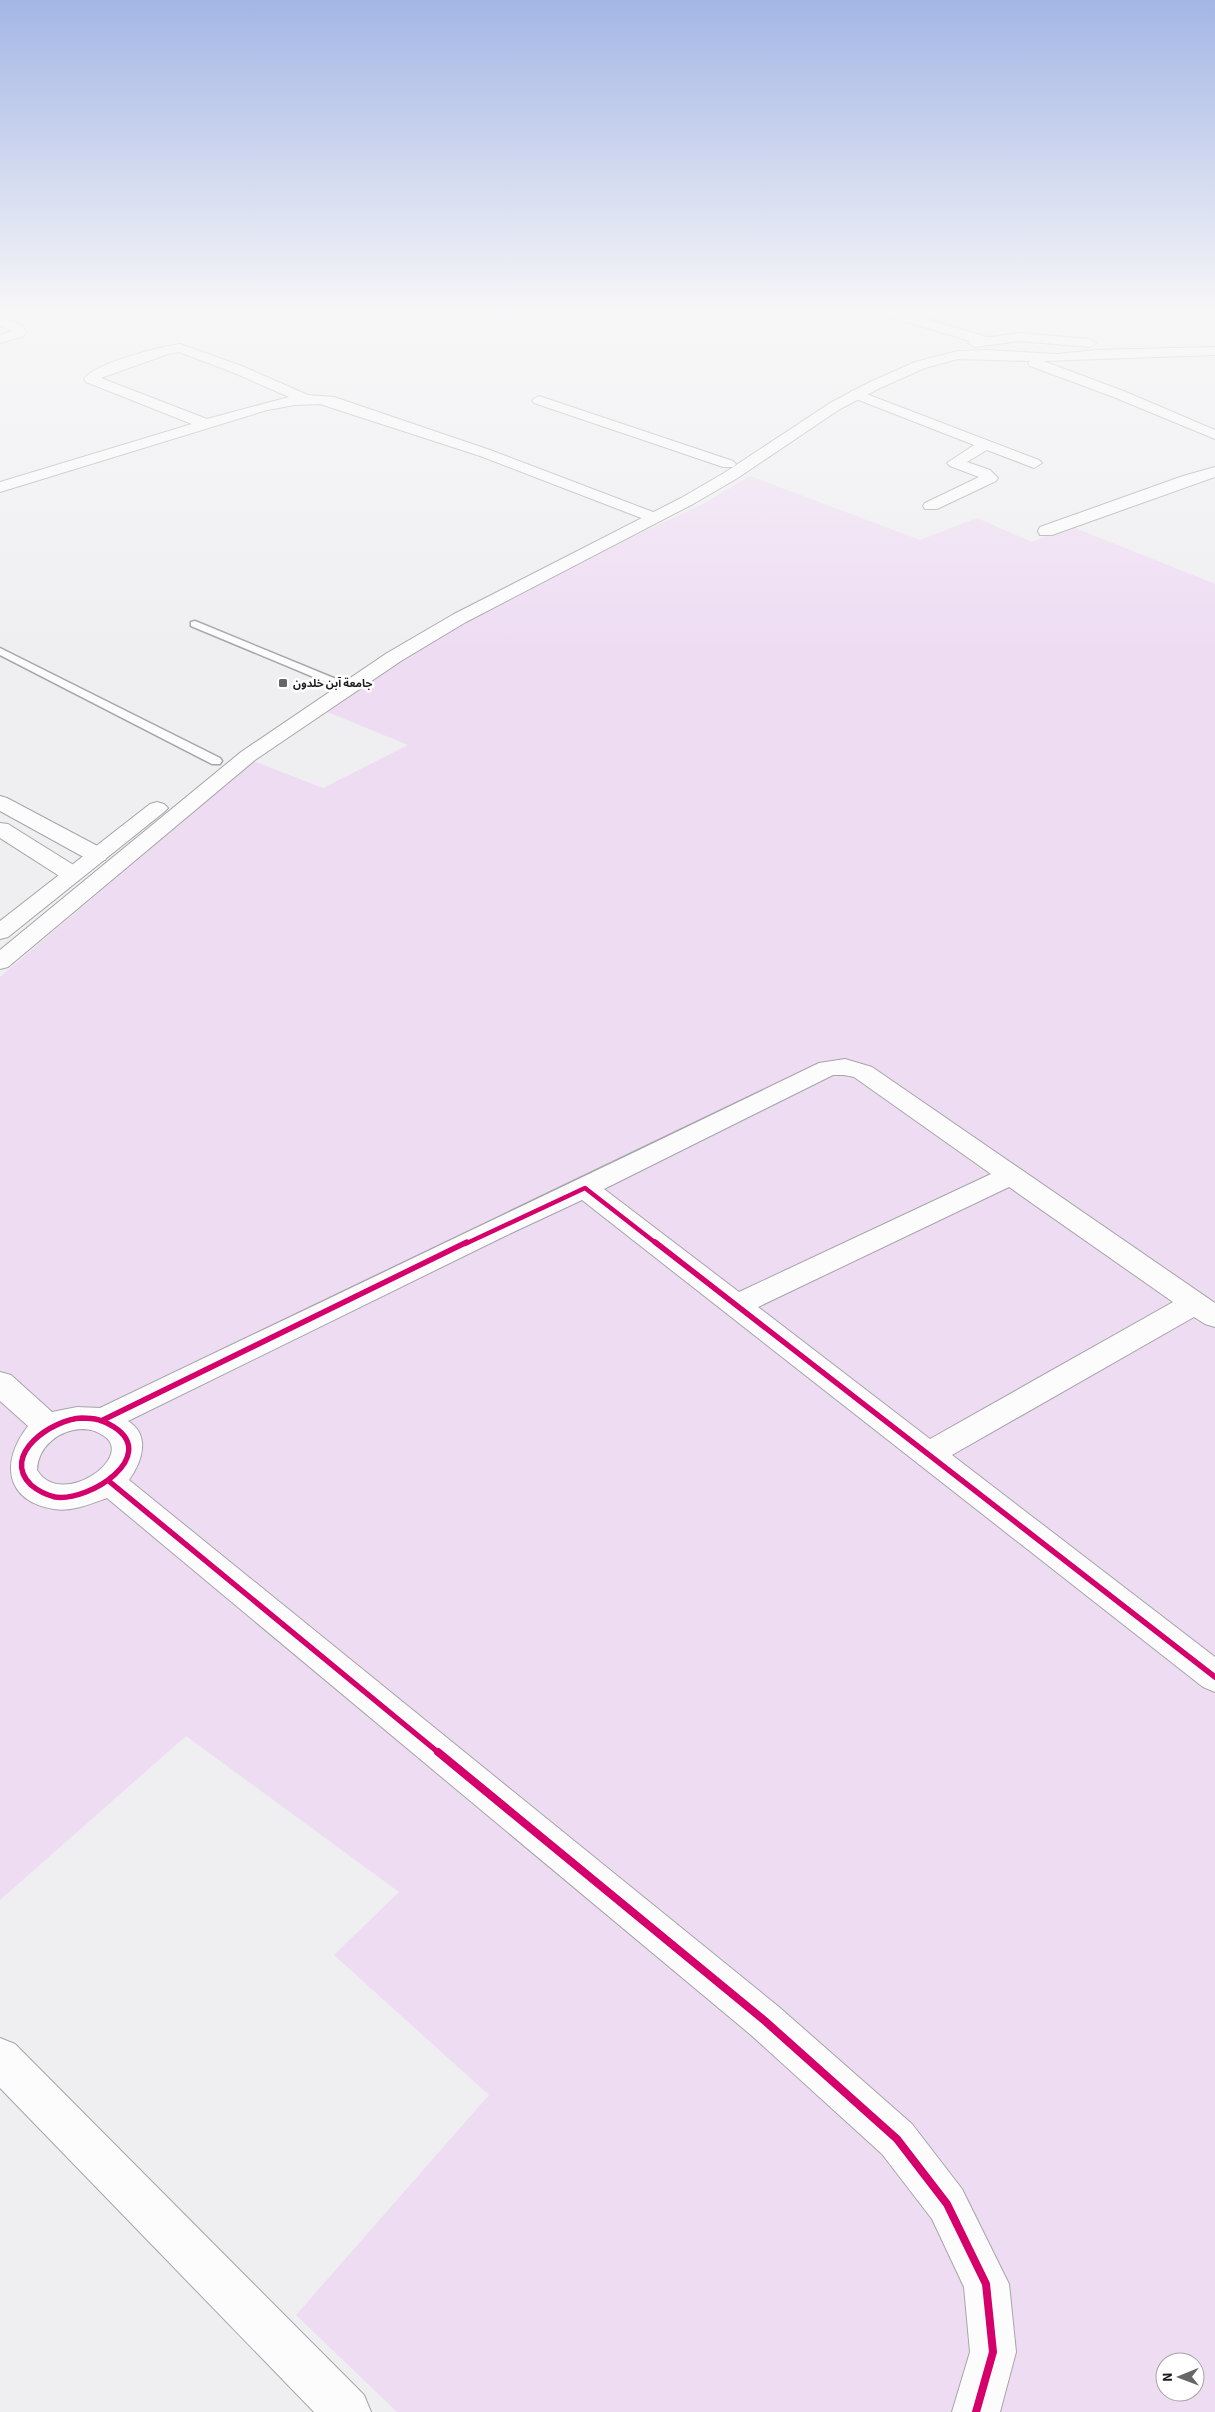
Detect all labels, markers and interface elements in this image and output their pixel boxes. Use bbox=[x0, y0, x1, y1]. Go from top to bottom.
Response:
place label: جامعة آبن خلدون bbox=[293, 676, 372, 691]
marker: جامعة آبن خلدون bbox=[277, 677, 289, 689]
north arrow bbox=[1155, 2352, 1205, 2402]
text: N bbox=[1158, 2372, 1178, 2382]

